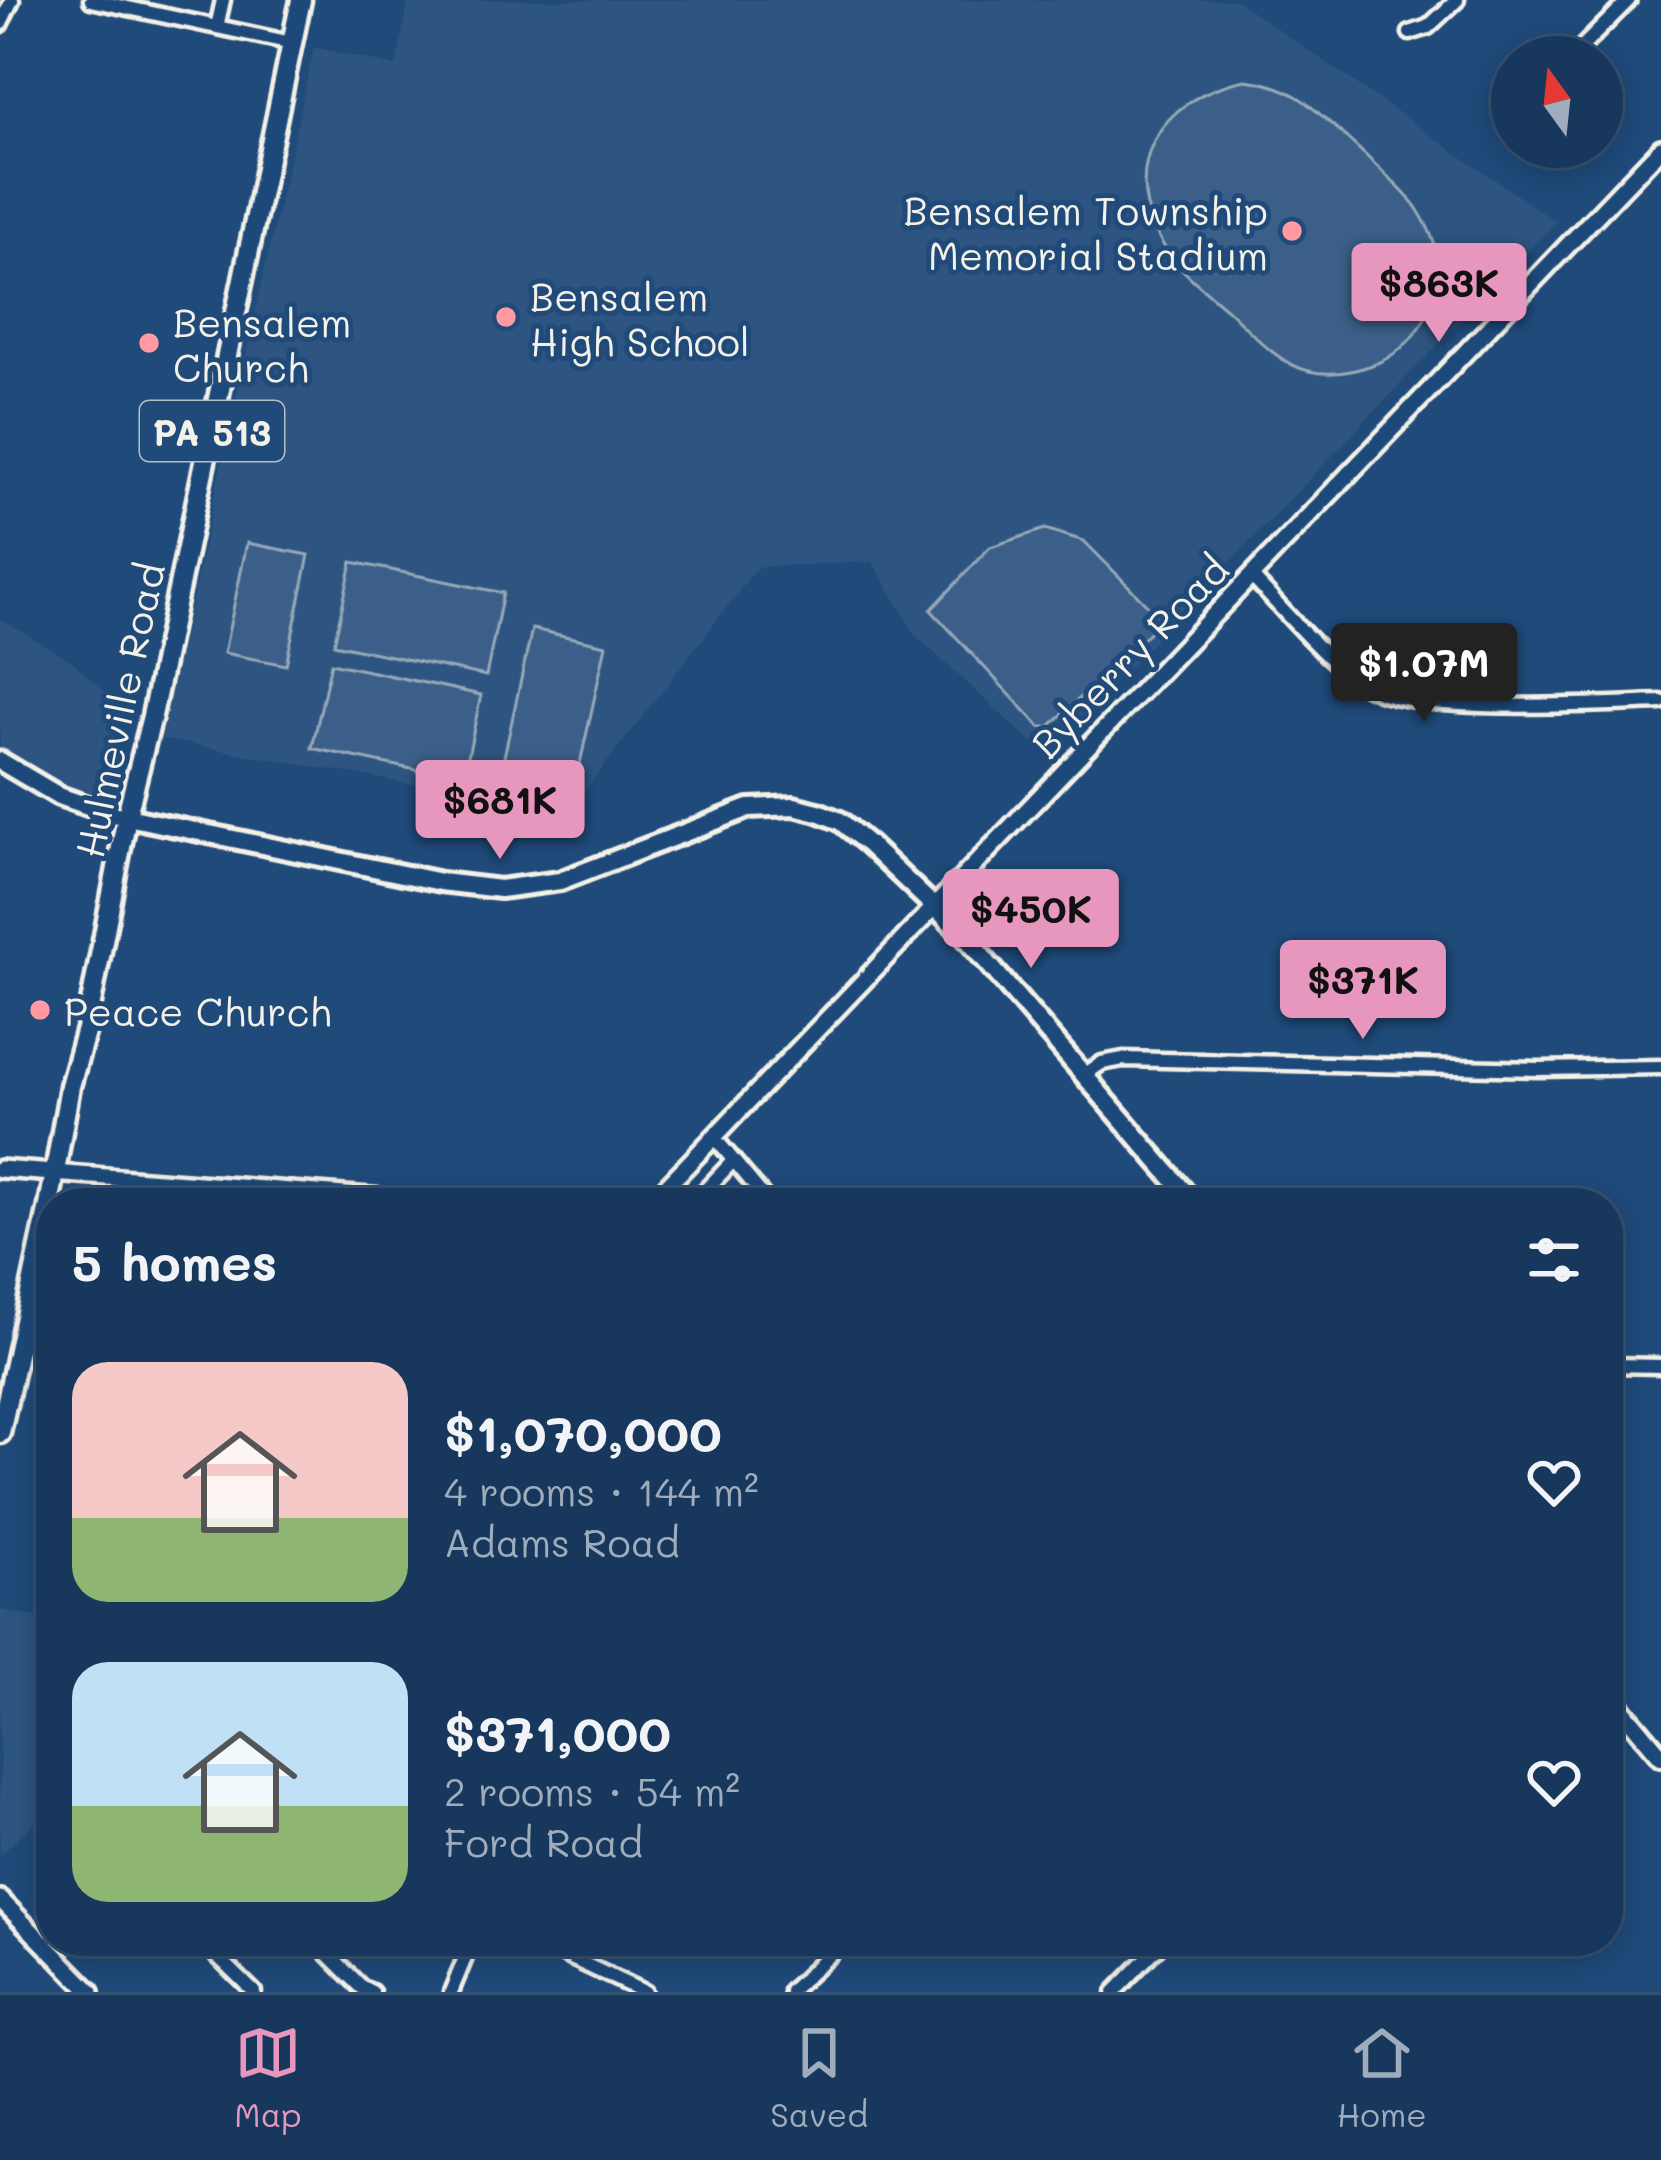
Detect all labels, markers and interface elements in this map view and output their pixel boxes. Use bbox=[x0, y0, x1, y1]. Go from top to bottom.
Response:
north arrow bbox=[1491, 36, 1623, 168]
map controls bbox=[1491, 36, 1623, 168]
place label: Bensalem Township Memorial Stadium bbox=[904, 184, 1268, 280]
marker: Bensalem Township Memorial Stadium bbox=[1279, 218, 1305, 244]
pin: $863K bbox=[1355, 243, 1523, 345]
text: $863K bbox=[1379, 256, 1499, 307]
place label: Bensalem High School bbox=[530, 270, 750, 367]
place label: Bensalem Church bbox=[173, 296, 351, 392]
marker: Bensalem High School bbox=[493, 304, 519, 330]
marker: Bensalem Church bbox=[136, 330, 162, 356]
road number: PA 513 bbox=[140, 401, 284, 461]
street label: Byberry Road bbox=[1019, 544, 1239, 768]
street label: Hulmeville Road bbox=[63, 558, 175, 862]
pin: $1.07M bbox=[1326, 623, 1522, 725]
text: $1.07M bbox=[1358, 636, 1490, 687]
pin: $681K bbox=[416, 760, 584, 862]
text: $681K bbox=[443, 773, 557, 824]
pin: $450K bbox=[947, 869, 1115, 971]
text: $450K bbox=[970, 882, 1092, 933]
pin: $371K bbox=[1279, 940, 1447, 1042]
text: $371K bbox=[1307, 953, 1419, 1004]
place label: Peace Church bbox=[64, 985, 332, 1036]
marker: Peace Church bbox=[27, 997, 53, 1023]
text: 5 homes bbox=[72, 1227, 277, 1294]
icon: filters bbox=[1521, 1227, 1587, 1293]
text: $1,070,000 bbox=[444, 1398, 722, 1465]
icon: home bbox=[168, 1410, 312, 1554]
icon: heart bbox=[1521, 1449, 1587, 1515]
text: 4 rooms · 144 m² bbox=[444, 1465, 759, 1516]
text: Adams Road bbox=[444, 1516, 680, 1567]
text: $371,000 bbox=[444, 1698, 671, 1765]
icon: home bbox=[168, 1710, 312, 1854]
icon: heart bbox=[1521, 1749, 1587, 1815]
text: 2 rooms · 54 m² bbox=[444, 1765, 740, 1816]
text: Ford Road bbox=[444, 1816, 643, 1867]
tab: Map bbox=[234, 2020, 302, 2135]
tab: Saved bbox=[770, 2020, 868, 2135]
tab: Home bbox=[1337, 2020, 1427, 2135]

